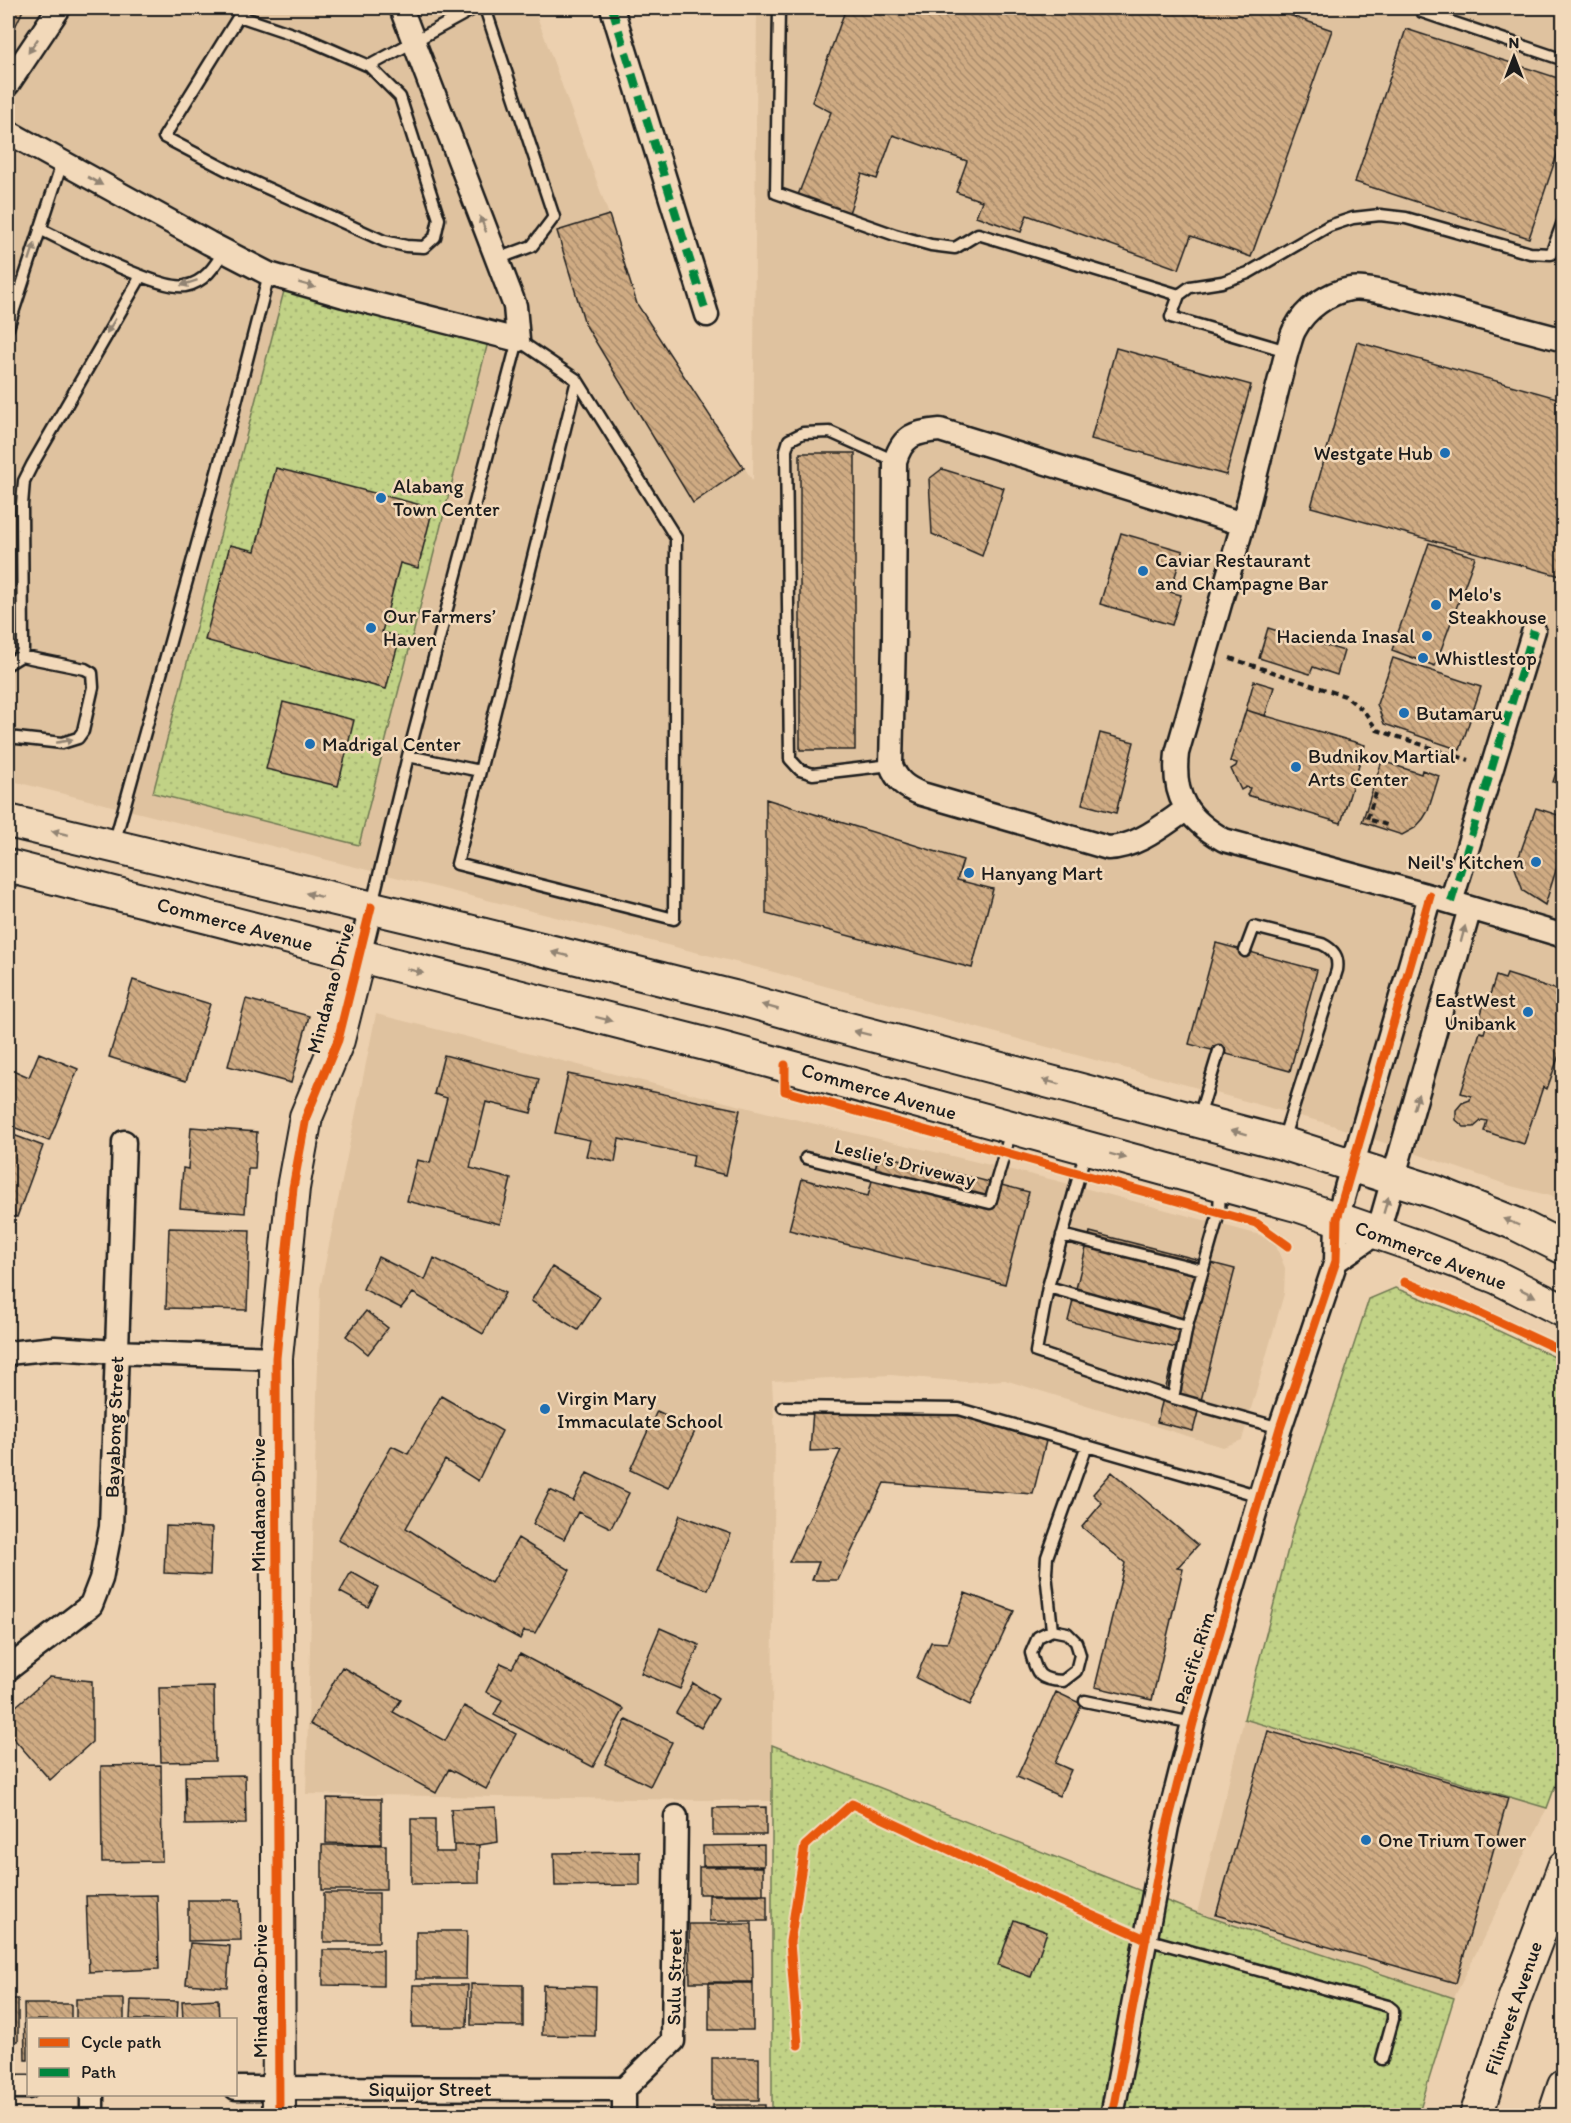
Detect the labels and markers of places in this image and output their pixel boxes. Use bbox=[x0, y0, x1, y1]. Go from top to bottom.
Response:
place label: Westgate Hub bbox=[1314, 441, 1433, 465]
marker: Westgate Hub bbox=[1438, 446, 1452, 460]
place label: Alabang Town Center bbox=[393, 474, 500, 521]
marker: Alabang Town Center bbox=[374, 491, 388, 505]
place label: Caviar Restaurant and Champagne Bar bbox=[1155, 548, 1329, 595]
marker: Caviar Restaurant and Champagne Bar bbox=[1136, 564, 1150, 578]
place label: Melo's Steakhouse bbox=[1448, 582, 1547, 629]
marker: Melo's Steakhouse bbox=[1429, 598, 1443, 612]
place label: Our Farmers’ Haven bbox=[383, 604, 496, 651]
marker: Our Farmers’ Haven bbox=[364, 621, 378, 635]
place label: Hacienda Inasal bbox=[1277, 624, 1415, 648]
marker: Hacienda Inasal bbox=[1420, 629, 1434, 643]
place label: Whistlestop bbox=[1435, 646, 1537, 670]
marker: Whistlestop bbox=[1416, 651, 1430, 665]
place label: Butamaru bbox=[1416, 701, 1503, 725]
marker: Butamaru bbox=[1397, 706, 1411, 720]
place label: Madrigal Center bbox=[322, 732, 461, 756]
marker: Madrigal Center bbox=[303, 737, 317, 751]
place label: Budnikov Martial Arts Center bbox=[1308, 744, 1456, 791]
marker: Budnikov Martial Arts Center bbox=[1289, 760, 1303, 774]
place label: Neil's Kitchen bbox=[1407, 850, 1524, 874]
marker: Neil's Kitchen bbox=[1529, 855, 1543, 869]
place label: Hanyang Mart bbox=[981, 861, 1103, 885]
marker: Hanyang Mart bbox=[962, 866, 976, 880]
place label: EastWest Unibank bbox=[1435, 988, 1517, 1035]
marker: EastWest Unibank bbox=[1521, 1005, 1535, 1019]
place label: Virgin Mary Immaculate School bbox=[557, 1386, 723, 1433]
marker: Virgin Mary Immaculate School bbox=[538, 1402, 552, 1416]
place label: One Trium Tower bbox=[1378, 1828, 1527, 1852]
marker: One Trium Tower bbox=[1359, 1833, 1373, 1847]

